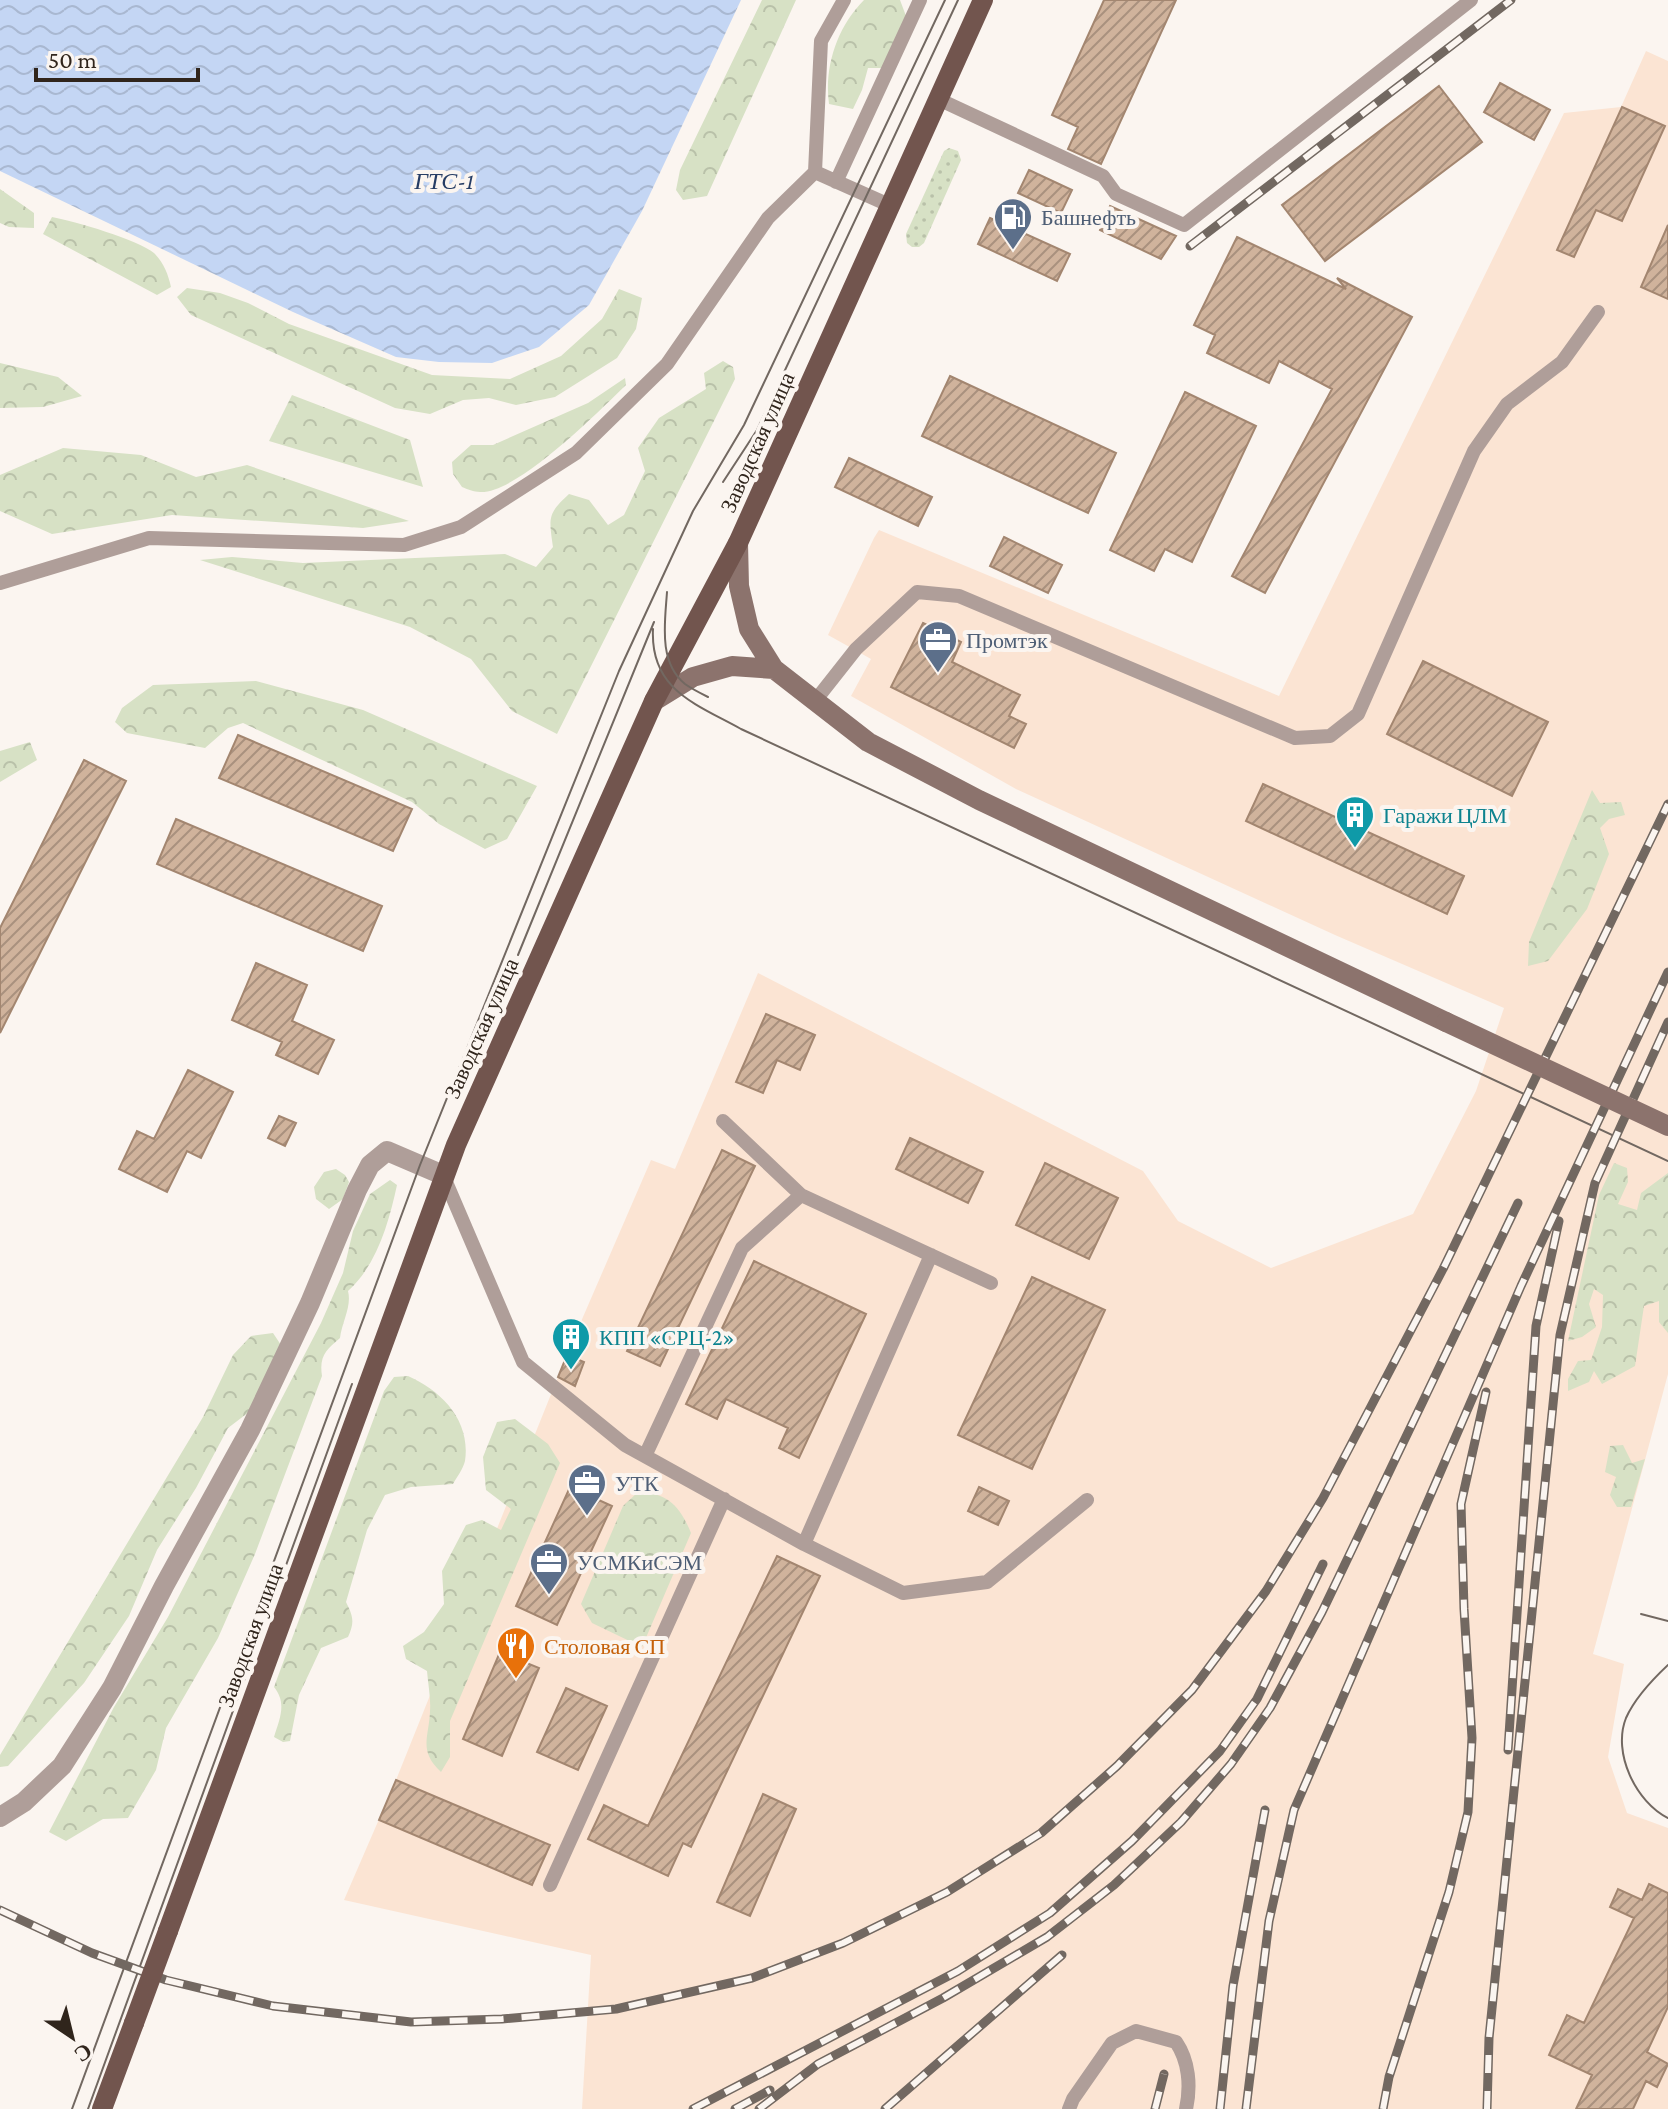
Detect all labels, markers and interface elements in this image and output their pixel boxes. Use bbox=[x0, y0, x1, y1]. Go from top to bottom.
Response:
scale bar bbox=[36, 32, 198, 82]
text: 50 m bbox=[48, 46, 97, 73]
water label: ГТС-1 bbox=[413, 167, 474, 194]
fuel station icon: Башнефть bbox=[992, 196, 1034, 251]
place label: Башнефть bbox=[1041, 205, 1136, 230]
street label: Заводская улица bbox=[715, 368, 800, 516]
office icon: Промтэк bbox=[917, 619, 959, 674]
place label: Промтэк bbox=[966, 628, 1048, 653]
building icon: Гаражи ЦЛМ bbox=[1334, 794, 1376, 849]
place label: Гаражи ЦЛМ bbox=[1383, 803, 1507, 828]
street label: Заводская улица bbox=[439, 954, 524, 1102]
building icon: КПП «СРЦ-2» bbox=[550, 1316, 592, 1371]
place label: КПП «СРЦ-2» bbox=[599, 1325, 734, 1350]
office icon: УТК bbox=[566, 1462, 608, 1517]
place label: УТК bbox=[615, 1471, 659, 1496]
office icon: УСМКиСЭМ bbox=[528, 1541, 570, 1596]
place label: УСМКиСЭМ bbox=[577, 1550, 702, 1575]
street label: Заводская улица bbox=[213, 1560, 288, 1710]
restaurant icon: Столовая СП bbox=[495, 1625, 537, 1680]
place label: Столовая СП bbox=[544, 1634, 665, 1659]
north arrow bbox=[32, 1997, 112, 2077]
text: С bbox=[70, 2038, 97, 2068]

